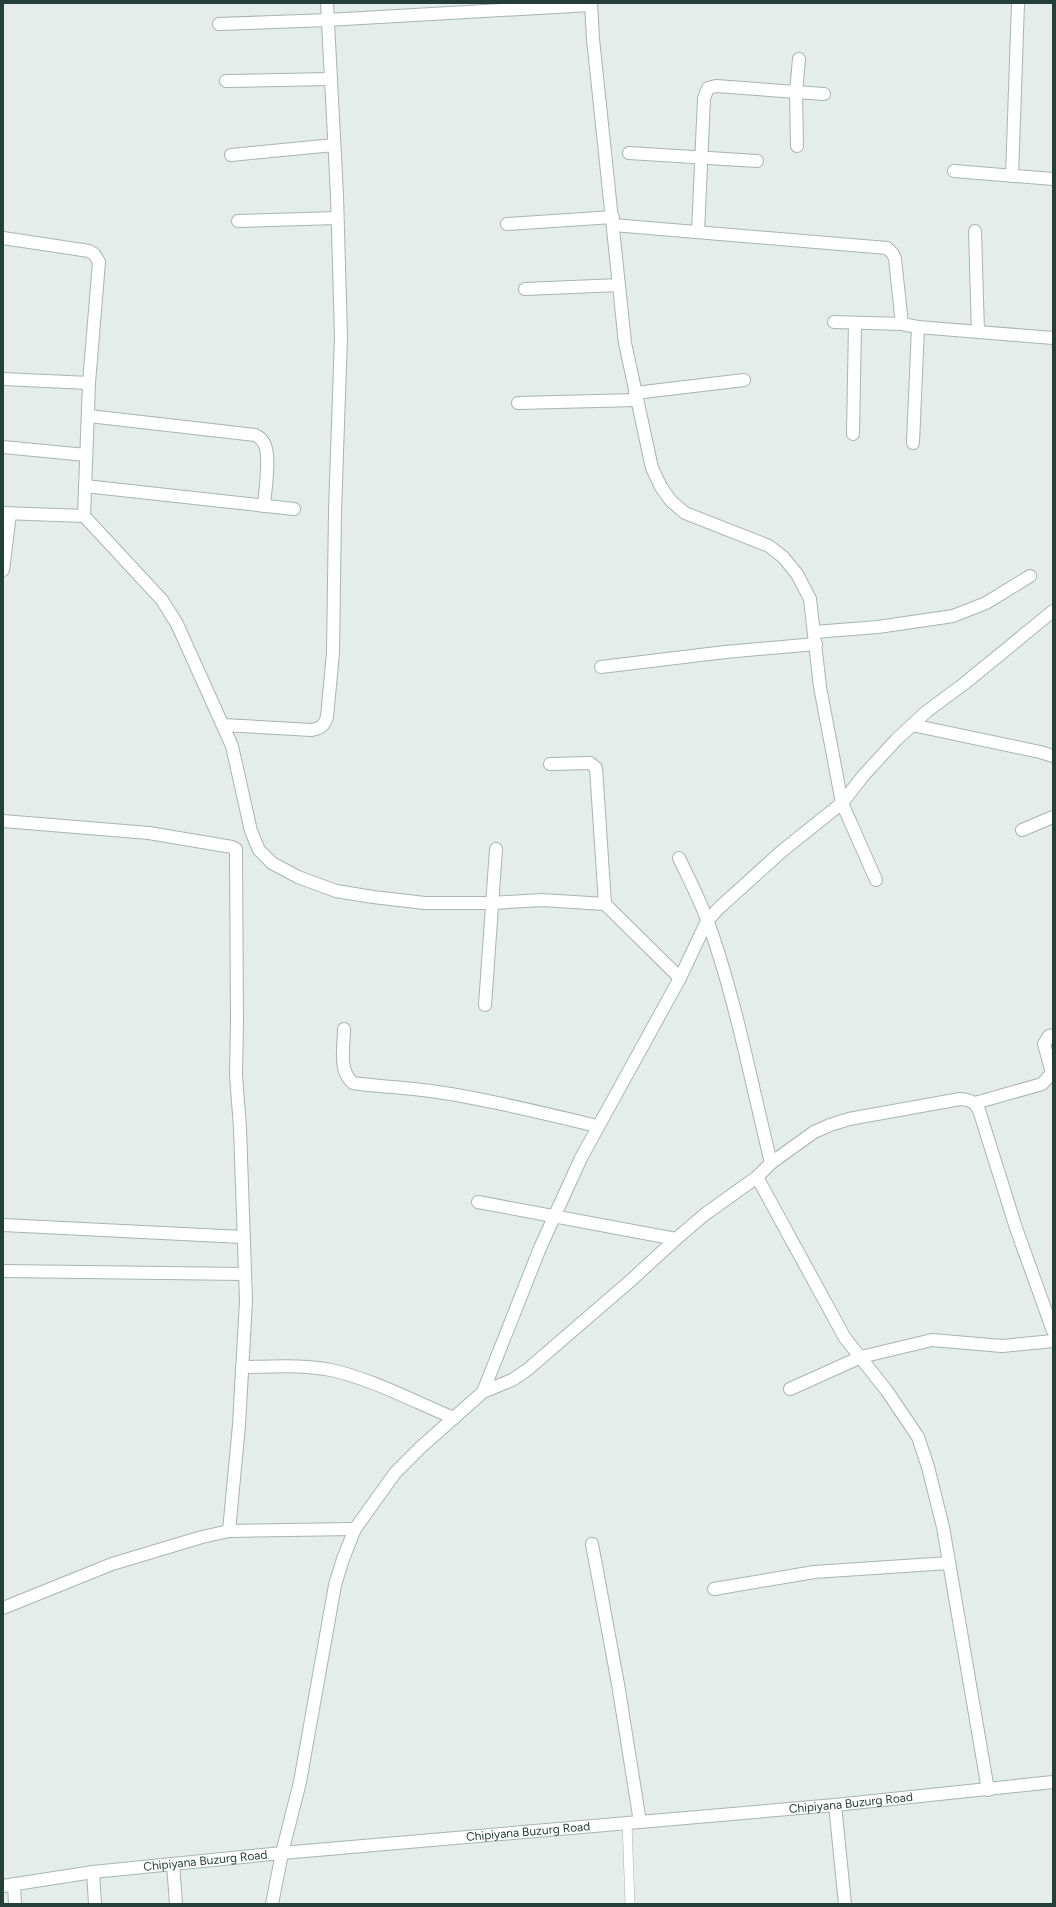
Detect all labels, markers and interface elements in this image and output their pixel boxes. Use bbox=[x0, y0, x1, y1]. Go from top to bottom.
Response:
street label: Chipiyana Buzurg Road bbox=[788, 1790, 914, 1816]
street label: Chipiyana Buzurg Road bbox=[465, 1819, 591, 1844]
street label: Chipiyana Buzurg Road bbox=[143, 1848, 268, 1874]

